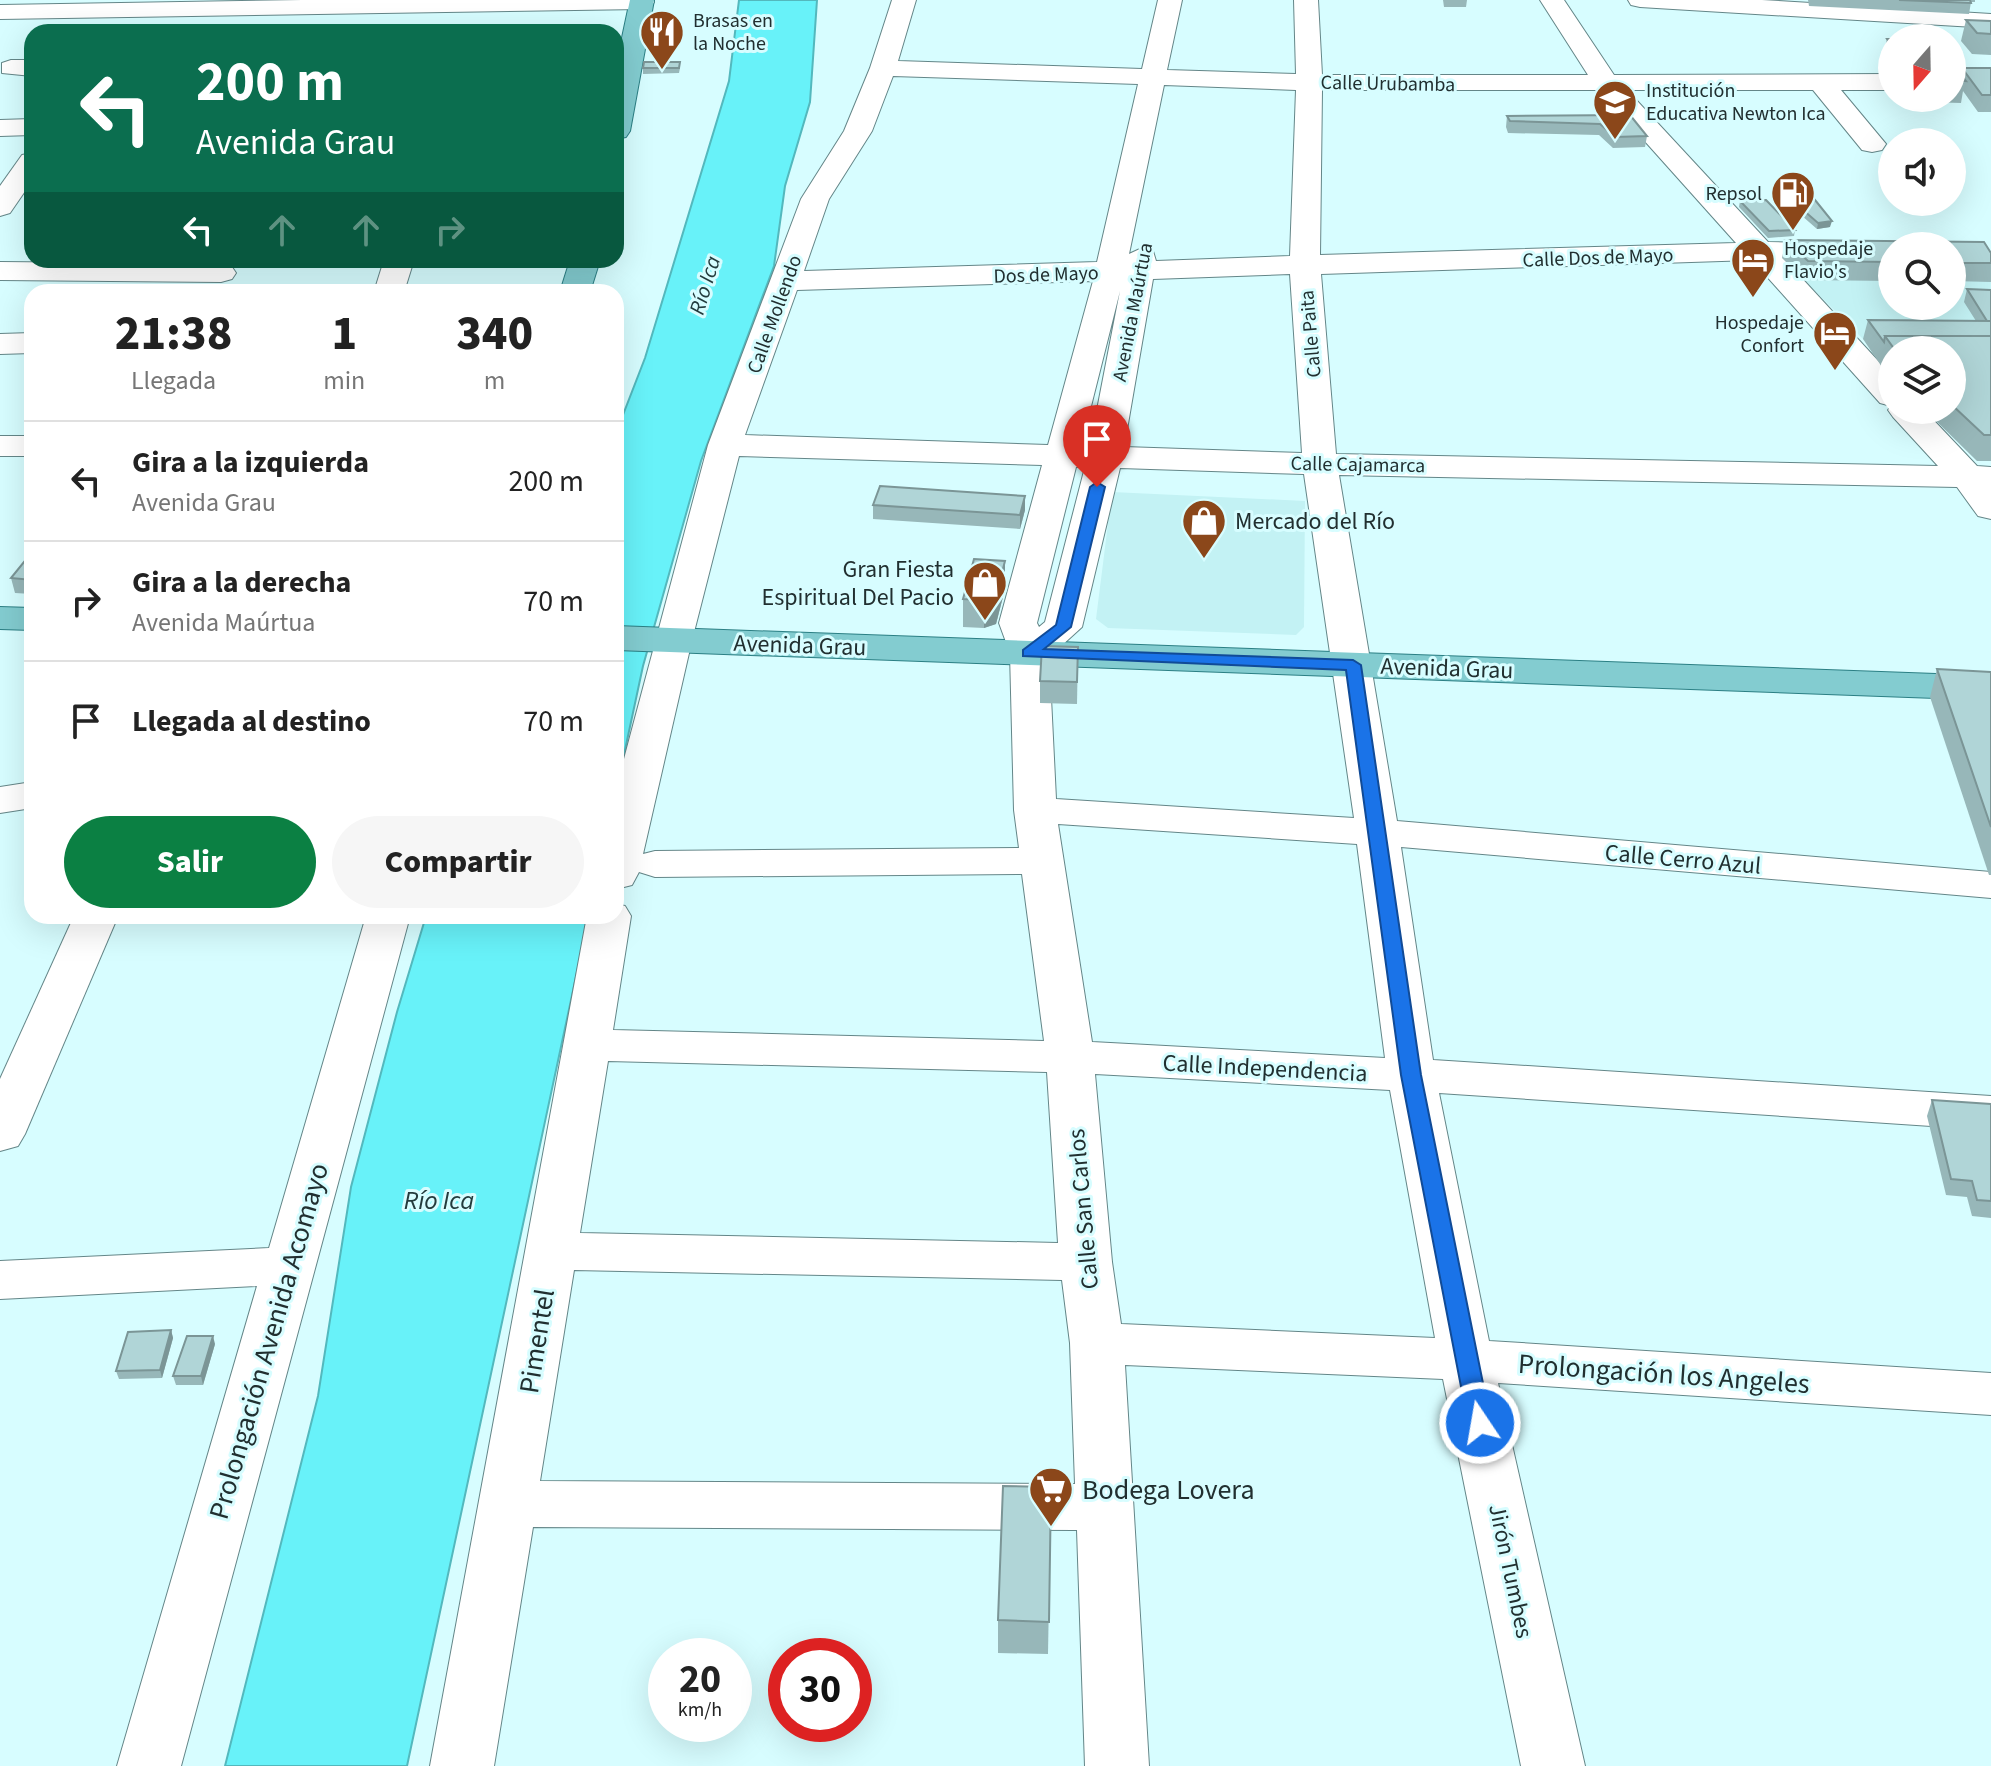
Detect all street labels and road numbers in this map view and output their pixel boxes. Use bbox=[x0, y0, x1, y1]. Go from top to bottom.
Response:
street label: Calle Urubamba bbox=[1320, 69, 1456, 99]
street label: Avenida Maúrtua bbox=[1106, 240, 1160, 384]
street label: Calle Dos de Mayo bbox=[1522, 241, 1674, 275]
street label: Calle Mollendo bbox=[741, 251, 809, 377]
street label: Dos de Mayo bbox=[993, 259, 1099, 291]
street label: Calle Paita bbox=[1293, 289, 1329, 379]
street label: Calle Cajamarca bbox=[1290, 450, 1425, 480]
street label: Avenida Grau bbox=[733, 626, 867, 665]
street label: Avenida Grau bbox=[1380, 649, 1514, 688]
street label: Calle Cerro Azul bbox=[1603, 835, 1763, 884]
street label: Calle Independencia bbox=[1162, 1046, 1368, 1091]
street label: Calle San Carlos bbox=[1059, 1127, 1108, 1291]
street label: Prolongación Avenida Acomayo bbox=[199, 1158, 339, 1524]
street label: Pimentel bbox=[509, 1286, 565, 1396]
street label: Prolongación los Angeles bbox=[1517, 1344, 1811, 1404]
street label: Jirón Tumbes bbox=[1479, 1501, 1542, 1641]

